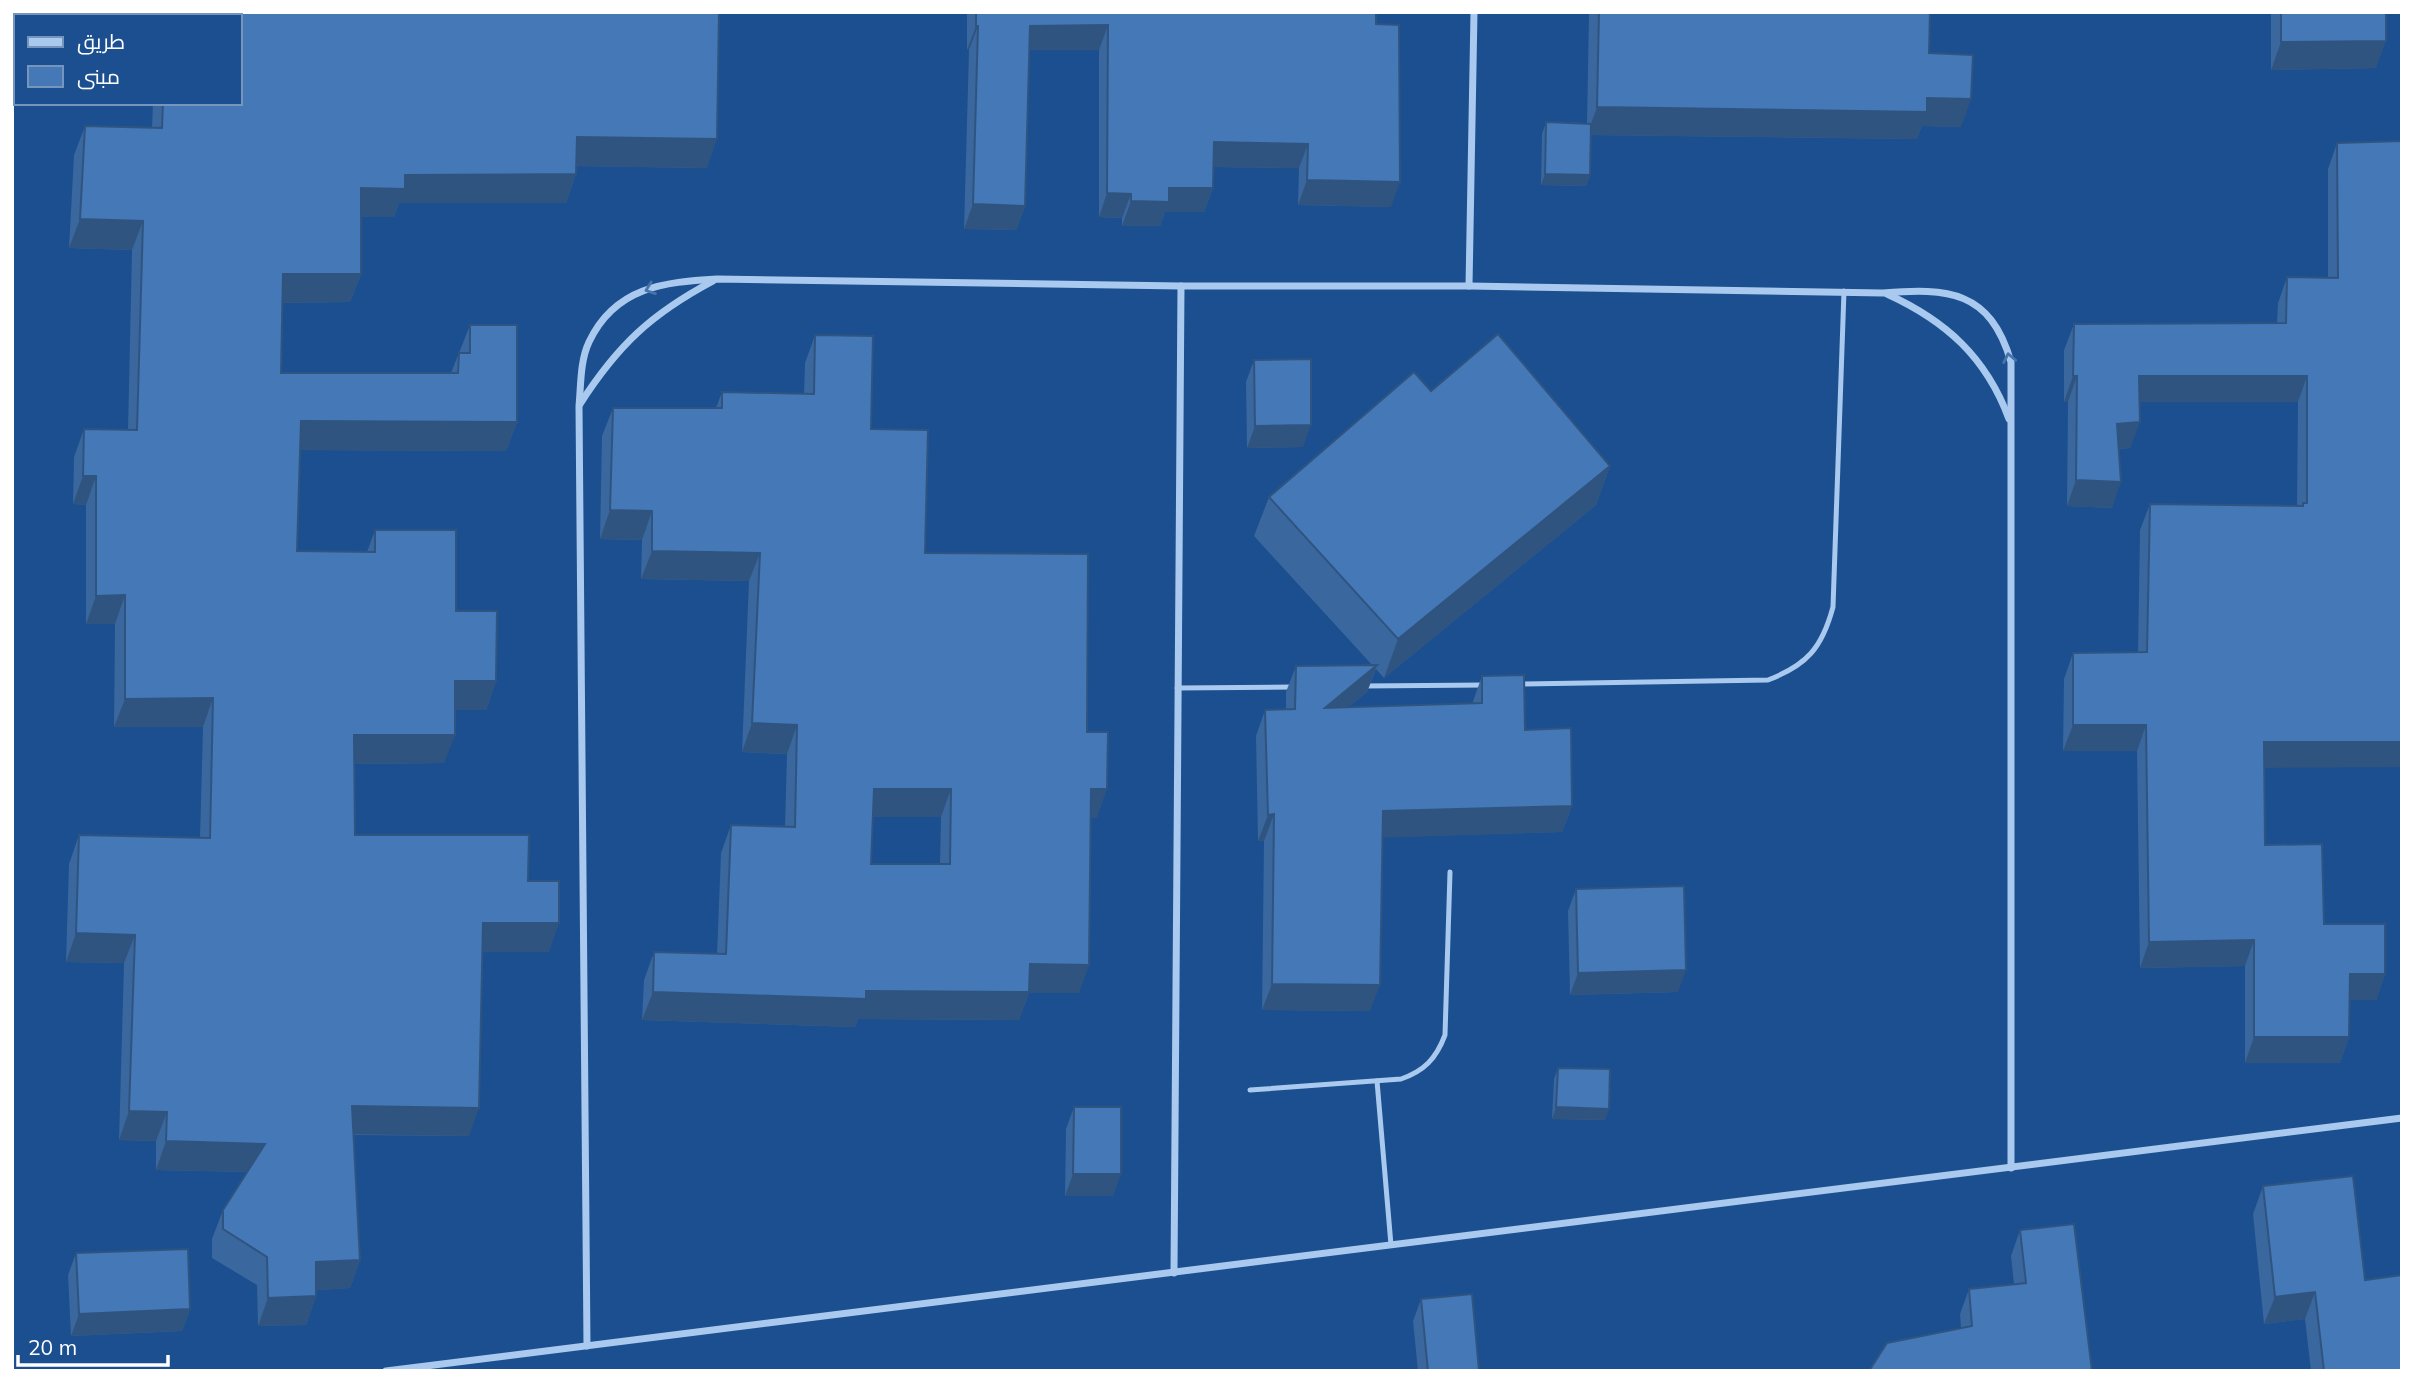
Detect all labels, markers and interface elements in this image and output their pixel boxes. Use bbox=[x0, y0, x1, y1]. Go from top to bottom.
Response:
legend bbox=[14, 14, 242, 105]
text: طريق bbox=[77, 28, 125, 55]
text: مبنى bbox=[77, 63, 120, 90]
one-way arrow bbox=[645, 281, 657, 295]
one-way arrow bbox=[2002, 353, 2017, 365]
scale bar bbox=[18, 1324, 168, 1368]
text: 20 m bbox=[28, 1334, 77, 1360]

